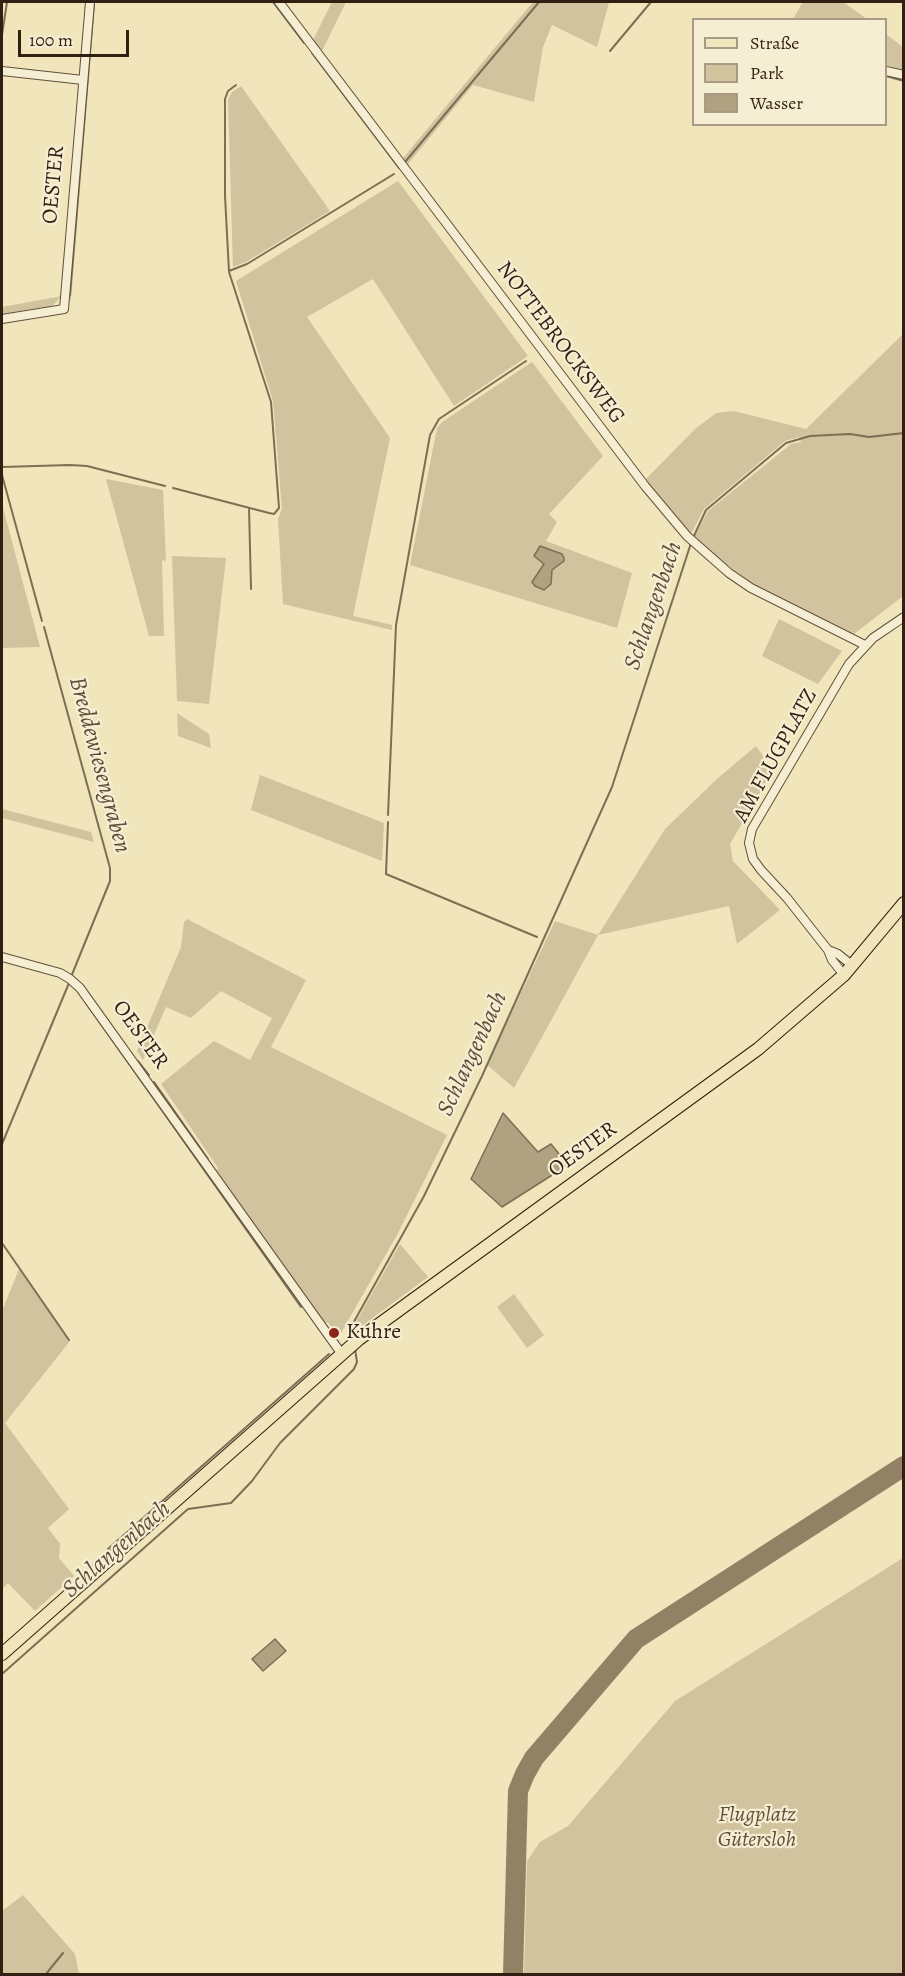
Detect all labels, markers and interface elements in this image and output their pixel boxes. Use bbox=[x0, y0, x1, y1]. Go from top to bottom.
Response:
scale bar bbox=[21, 18, 132, 56]
legend bbox=[692, 18, 887, 126]
text: 100 m bbox=[29, 28, 73, 52]
text: Straße bbox=[750, 31, 799, 55]
text: Park bbox=[750, 61, 784, 85]
text: Wasser bbox=[750, 91, 803, 115]
street label: OESTER bbox=[37, 145, 71, 225]
street label: NOTTEBROCKSWEG bbox=[490, 257, 630, 429]
water label: Schlangenbach bbox=[619, 538, 689, 674]
water label: Breddewiesengraben bbox=[62, 674, 136, 856]
street label: AM FLUGPLATZ bbox=[728, 685, 824, 827]
water label: Schlangenbach bbox=[432, 987, 514, 1121]
street label: OESTER bbox=[106, 996, 174, 1074]
street label: OESTER bbox=[544, 1116, 622, 1184]
place label: Kuhre bbox=[346, 1320, 401, 1346]
marker: Kuhre bbox=[327, 1326, 341, 1340]
water label: Schlangenbach bbox=[57, 1495, 177, 1605]
park label: Flugplatz Gütersloh bbox=[718, 1803, 796, 1855]

